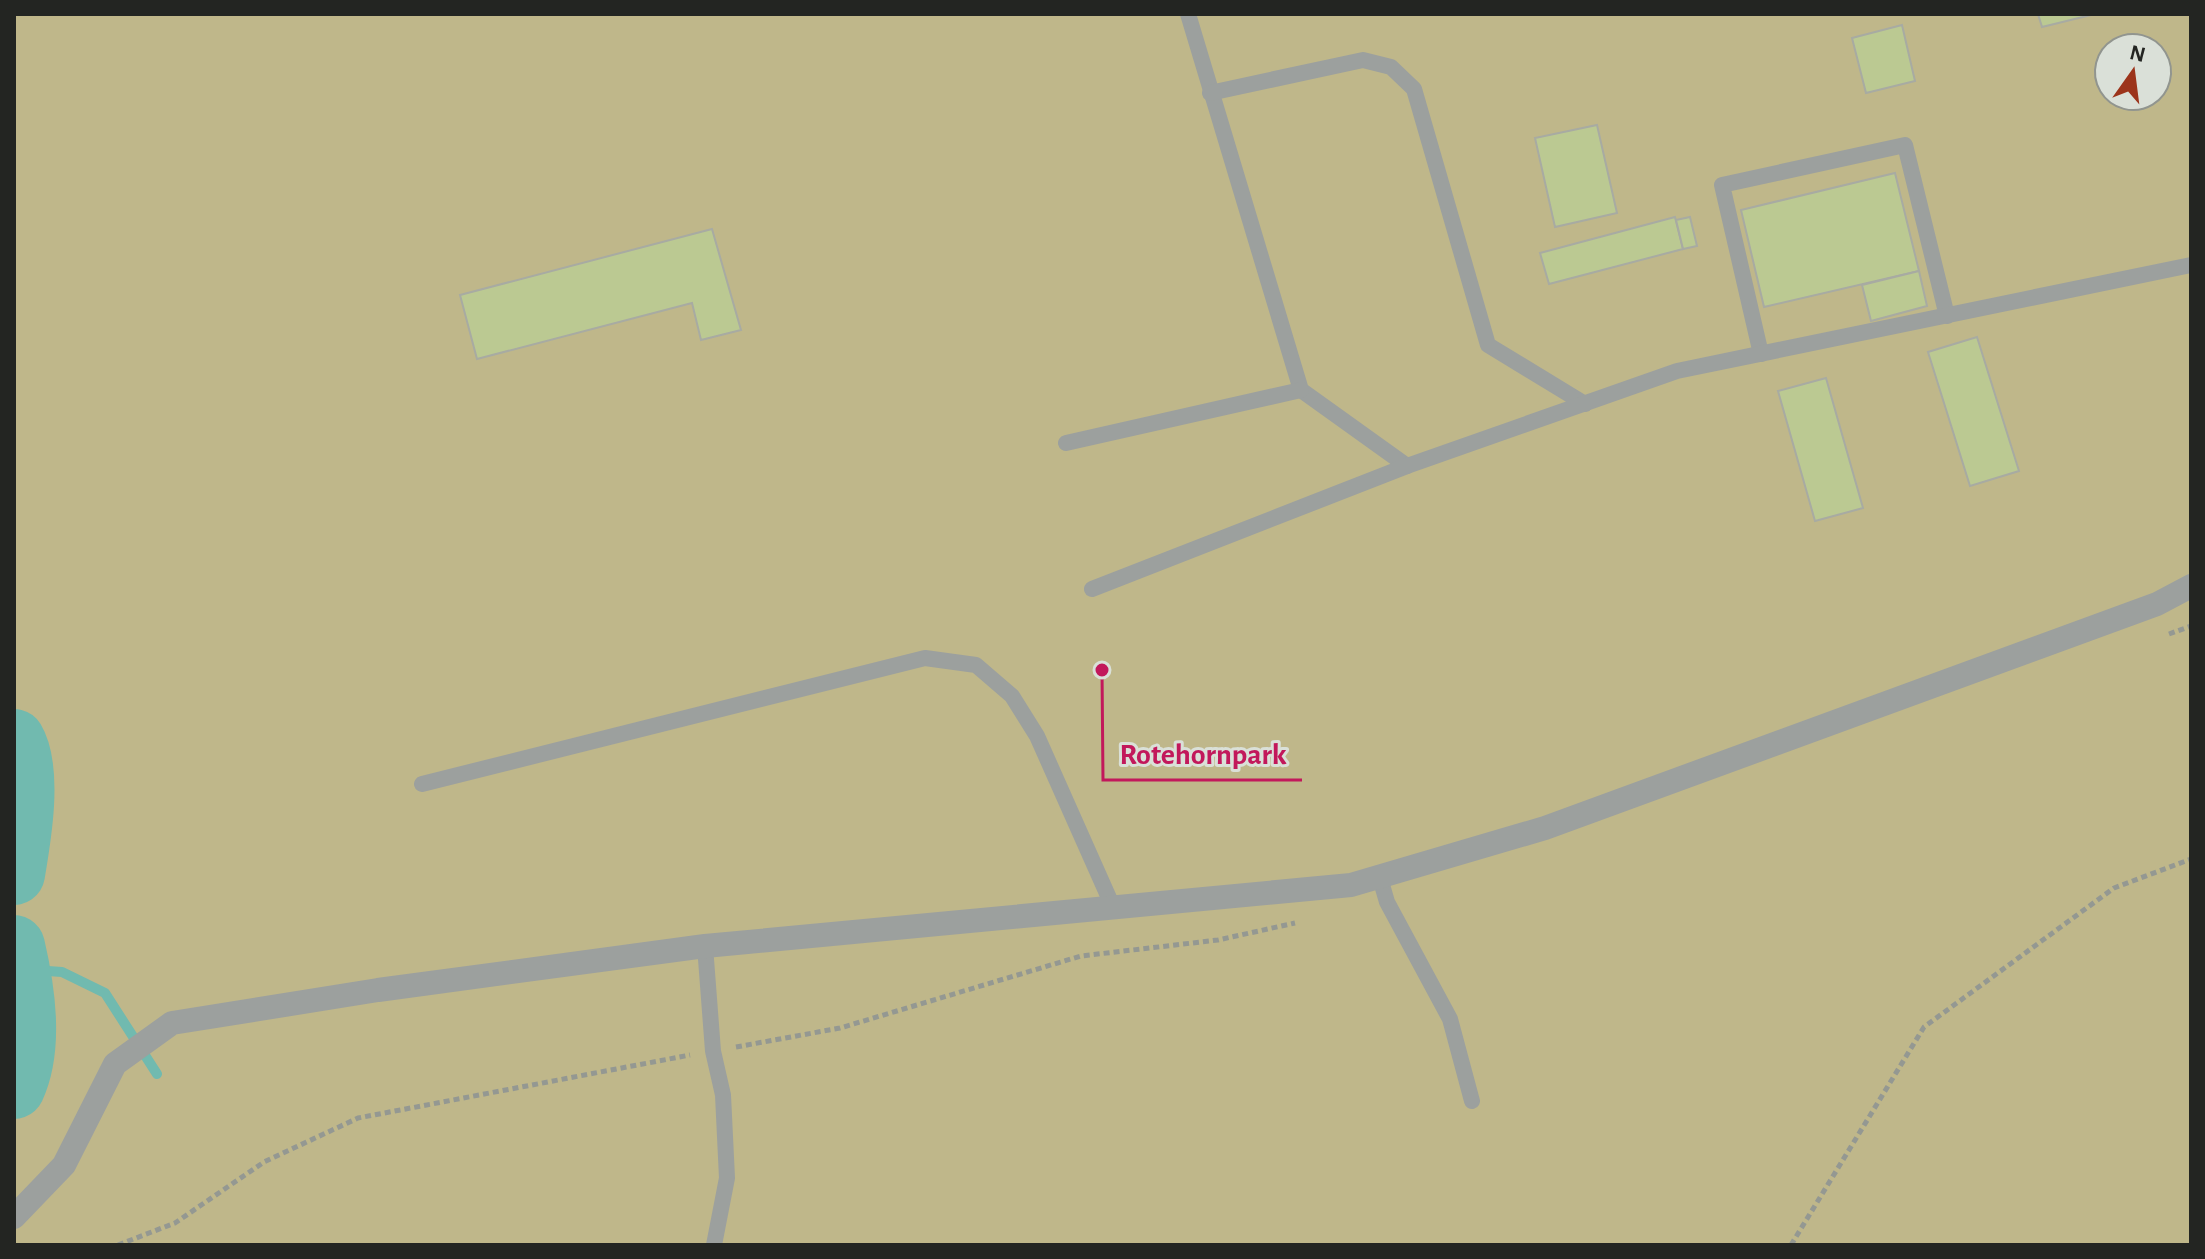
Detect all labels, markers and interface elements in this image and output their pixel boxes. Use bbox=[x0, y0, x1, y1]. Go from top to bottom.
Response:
north arrow bbox=[2093, 32, 2173, 112]
text: N bbox=[2128, 41, 2148, 66]
callout: Rotehornpark bbox=[1103, 726, 1302, 780]
text: Rotehornpark bbox=[1119, 740, 1287, 770]

